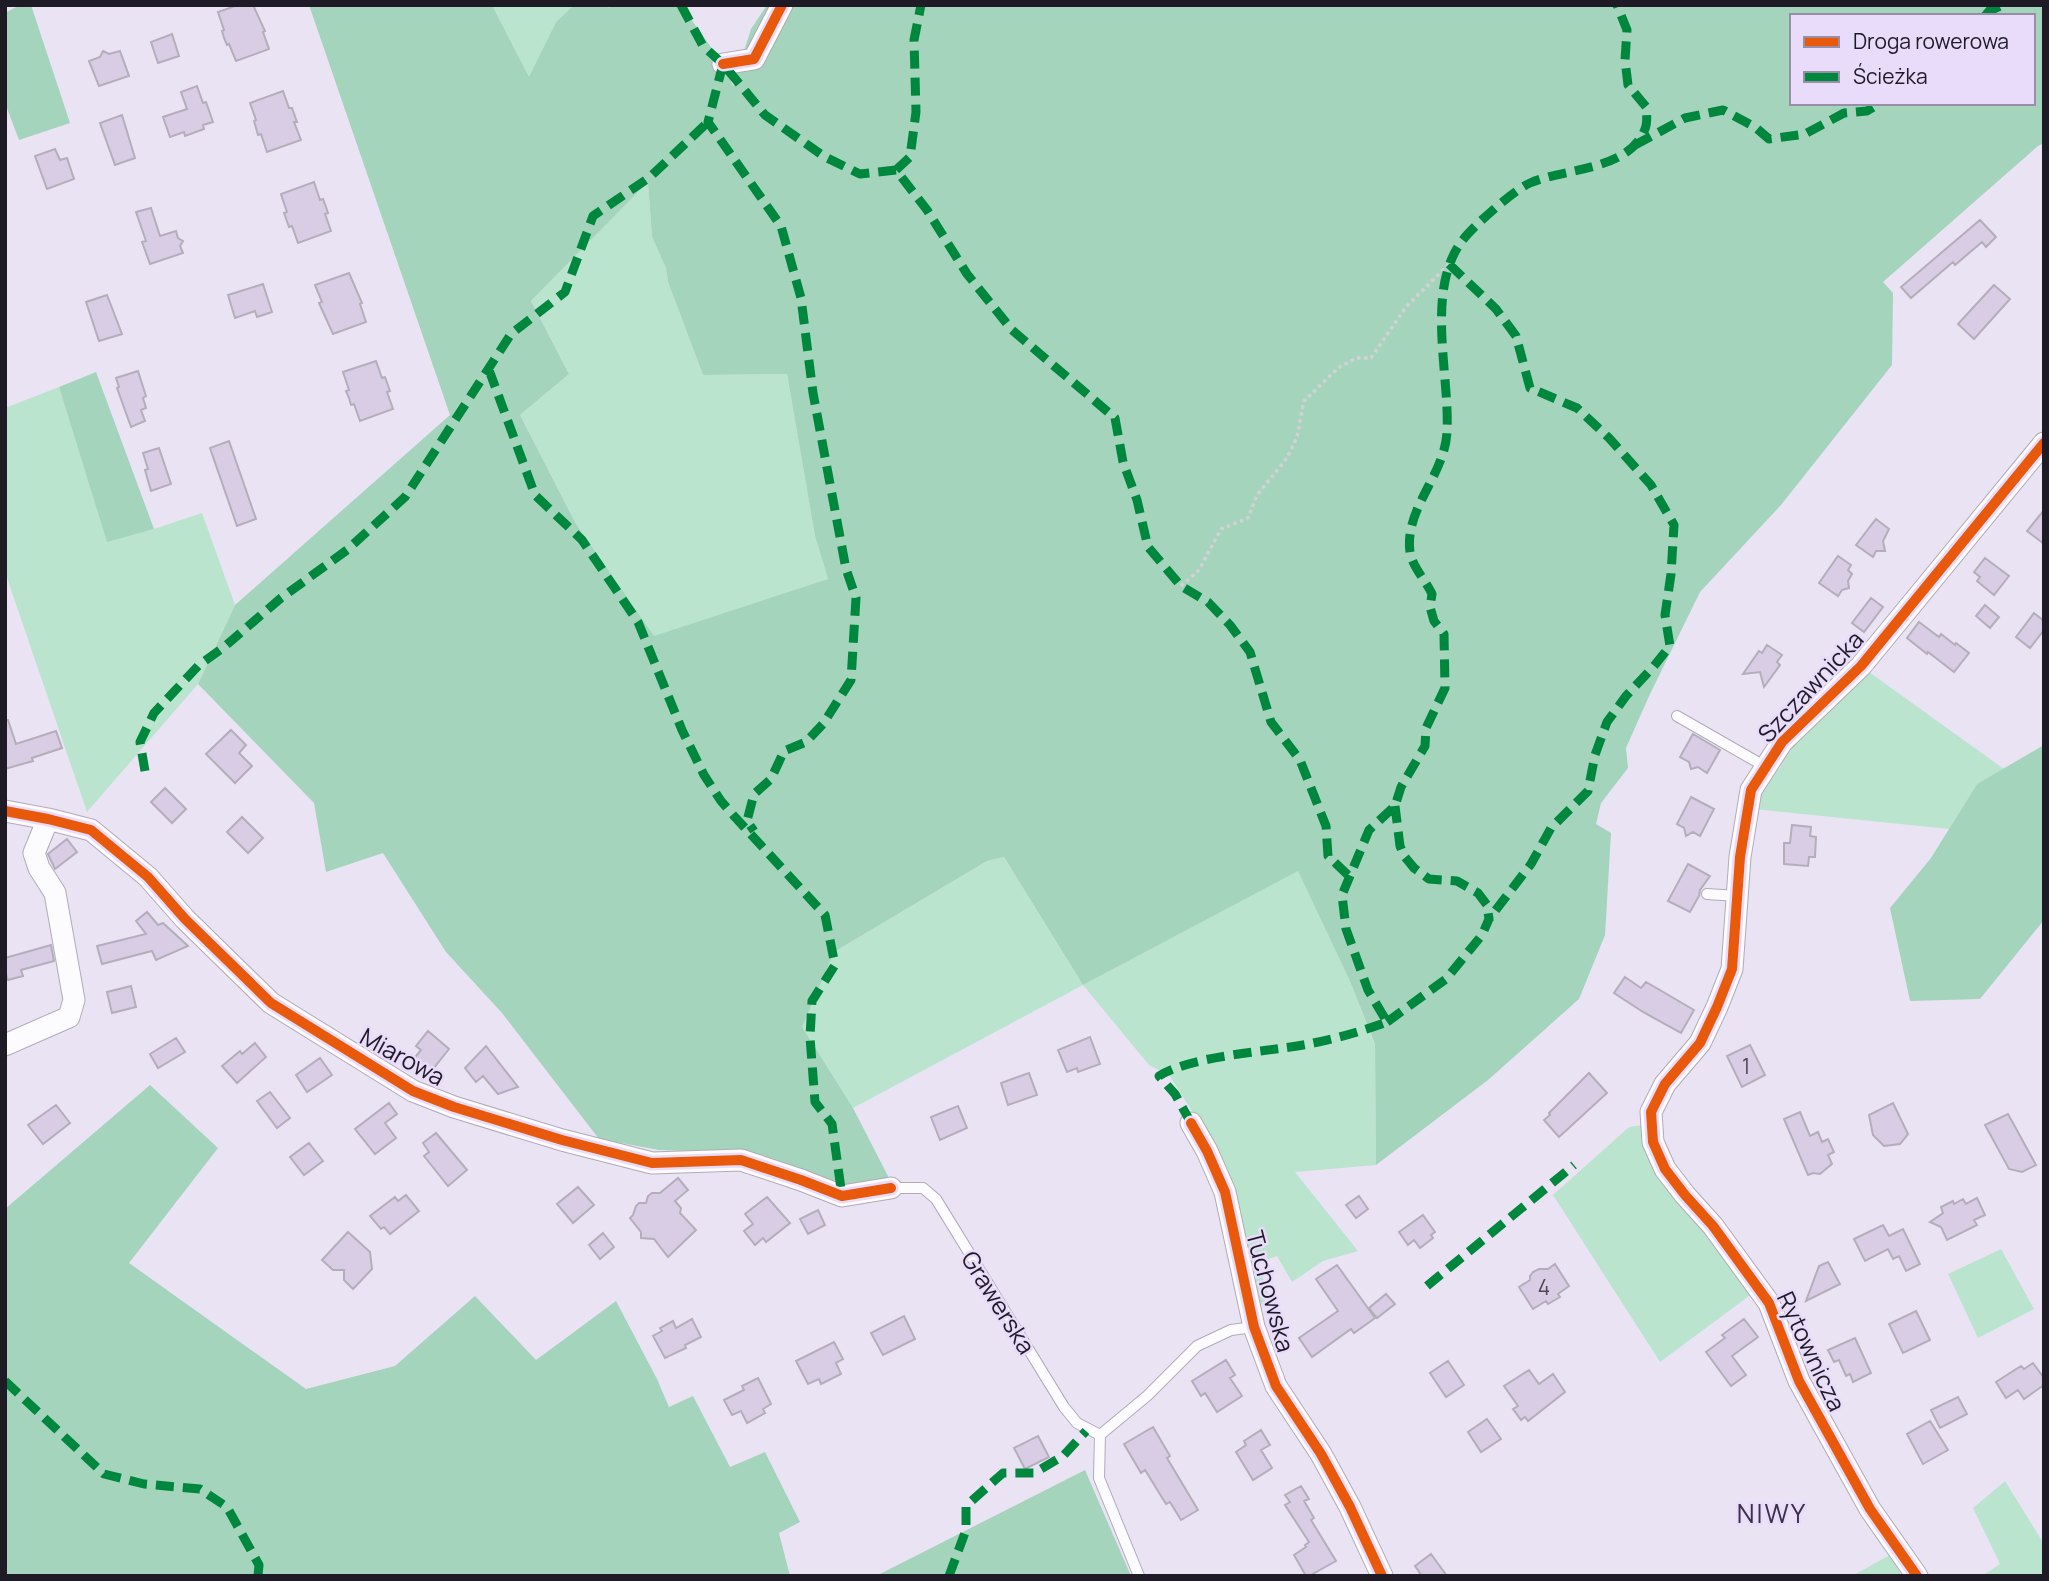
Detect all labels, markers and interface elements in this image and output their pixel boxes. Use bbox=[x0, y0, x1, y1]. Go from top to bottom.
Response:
legend bbox=[1790, 14, 2035, 105]
text: Droga rowerowa bbox=[1853, 27, 2009, 55]
text: Ścieżka bbox=[1853, 62, 1928, 90]
street label: Szczawnicka bbox=[1750, 623, 1870, 749]
street label: Miarowa bbox=[355, 1019, 451, 1093]
house number: 1 bbox=[1742, 1052, 1750, 1080]
street label: Tuchowska bbox=[1239, 1227, 1303, 1355]
street label: Grawerska bbox=[954, 1244, 1044, 1360]
house number: 4 bbox=[1538, 1273, 1550, 1301]
street label: Rytownicza bbox=[1770, 1286, 1854, 1416]
district label: NIWY bbox=[1737, 1495, 1807, 1531]

